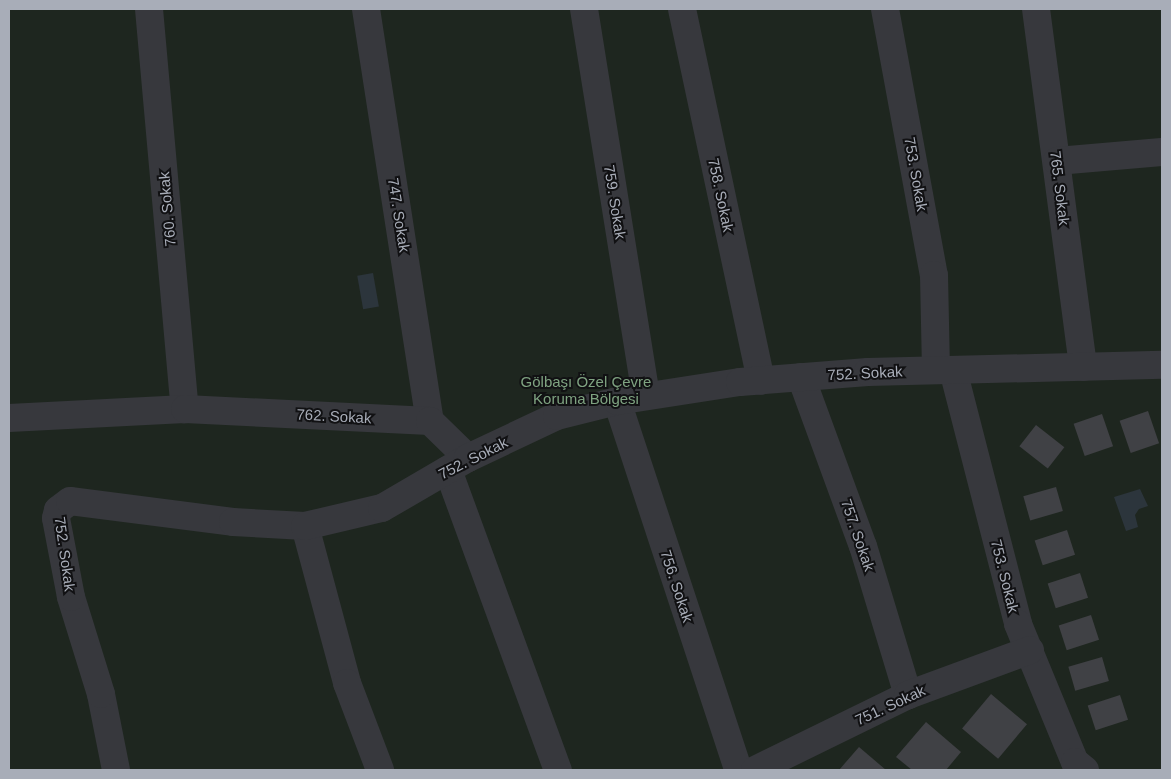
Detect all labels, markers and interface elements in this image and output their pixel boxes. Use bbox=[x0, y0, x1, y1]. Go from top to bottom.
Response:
street label: 753. Sokak bbox=[901, 135, 931, 213]
street label: 765. Sokak bbox=[1046, 150, 1074, 226]
street label: 758. Sokak bbox=[704, 156, 738, 234]
street label: 759. Sokak bbox=[600, 164, 630, 240]
street label: 760. Sokak bbox=[155, 171, 179, 247]
street label: 747. Sokak bbox=[384, 177, 414, 253]
street label: 752. Sokak bbox=[827, 362, 903, 384]
park label: Gölbaşı Özel Çevre Koruma Bölgesi bbox=[521, 372, 651, 407]
street label: 762. Sokak bbox=[296, 405, 372, 427]
street label: 752. Sokak bbox=[435, 433, 511, 483]
street label: 757. Sokak bbox=[837, 497, 879, 573]
street label: 752. Sokak bbox=[51, 516, 79, 592]
street label: 753. Sokak bbox=[987, 537, 1023, 615]
street label: 756. Sokak bbox=[657, 548, 697, 624]
street label: 751. Sokak bbox=[852, 681, 928, 729]

